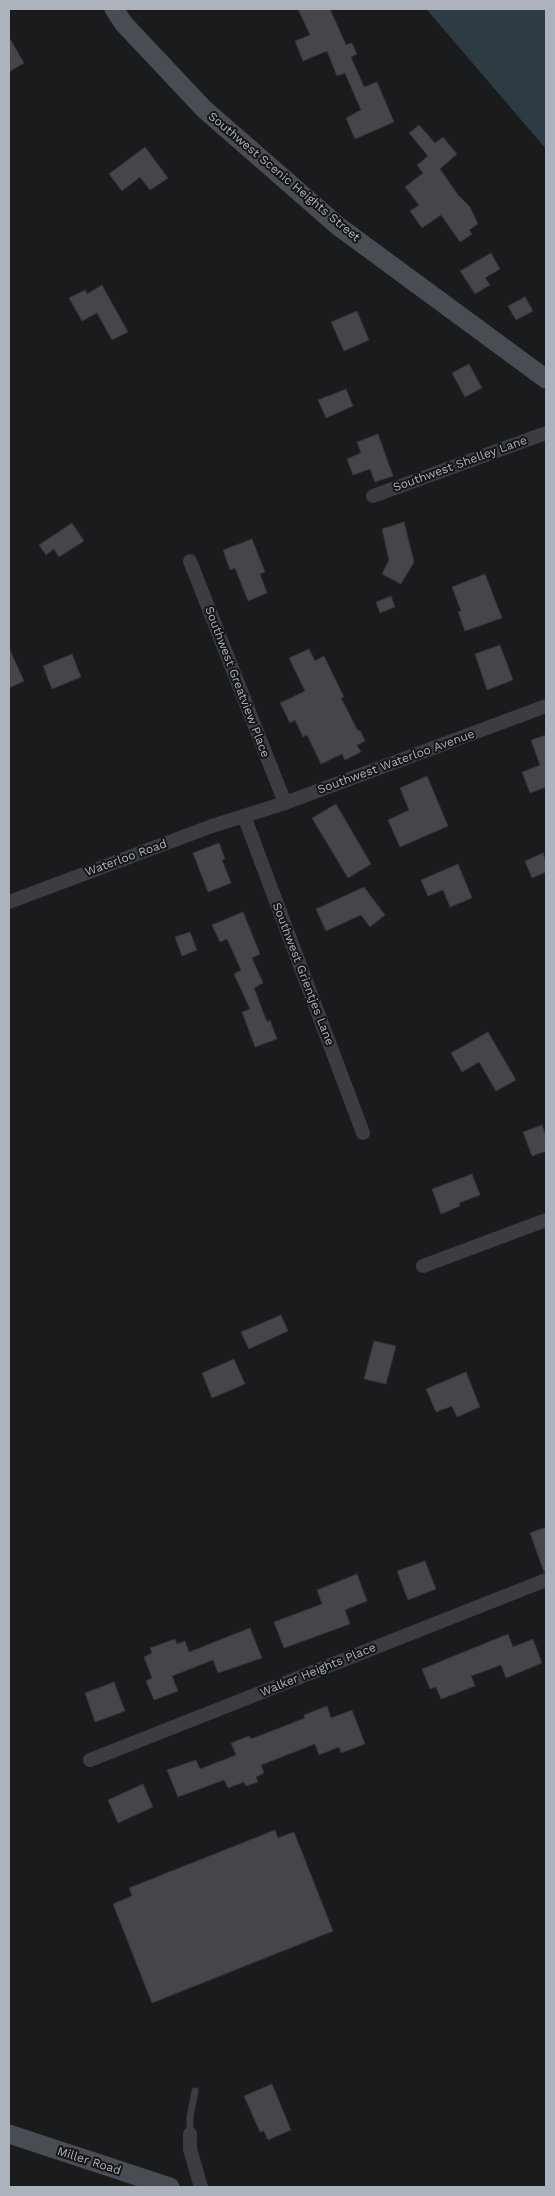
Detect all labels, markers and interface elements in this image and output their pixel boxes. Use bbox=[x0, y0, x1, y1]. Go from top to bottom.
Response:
street label: Southwest Scenic Heights Street bbox=[205, 109, 363, 245]
street label: Southwest Shelley Lane bbox=[391, 433, 529, 495]
street label: Southwest Greatview Place bbox=[202, 604, 272, 760]
street label: Southwest Waterloo Avenue bbox=[316, 727, 476, 797]
street label: Waterloo Road bbox=[83, 837, 169, 879]
street label: Southwest Grientjes Lane bbox=[269, 901, 337, 1047]
street label: Walker Heights Place bbox=[258, 1640, 378, 1700]
street label: Miller Road bbox=[55, 2144, 123, 2178]

